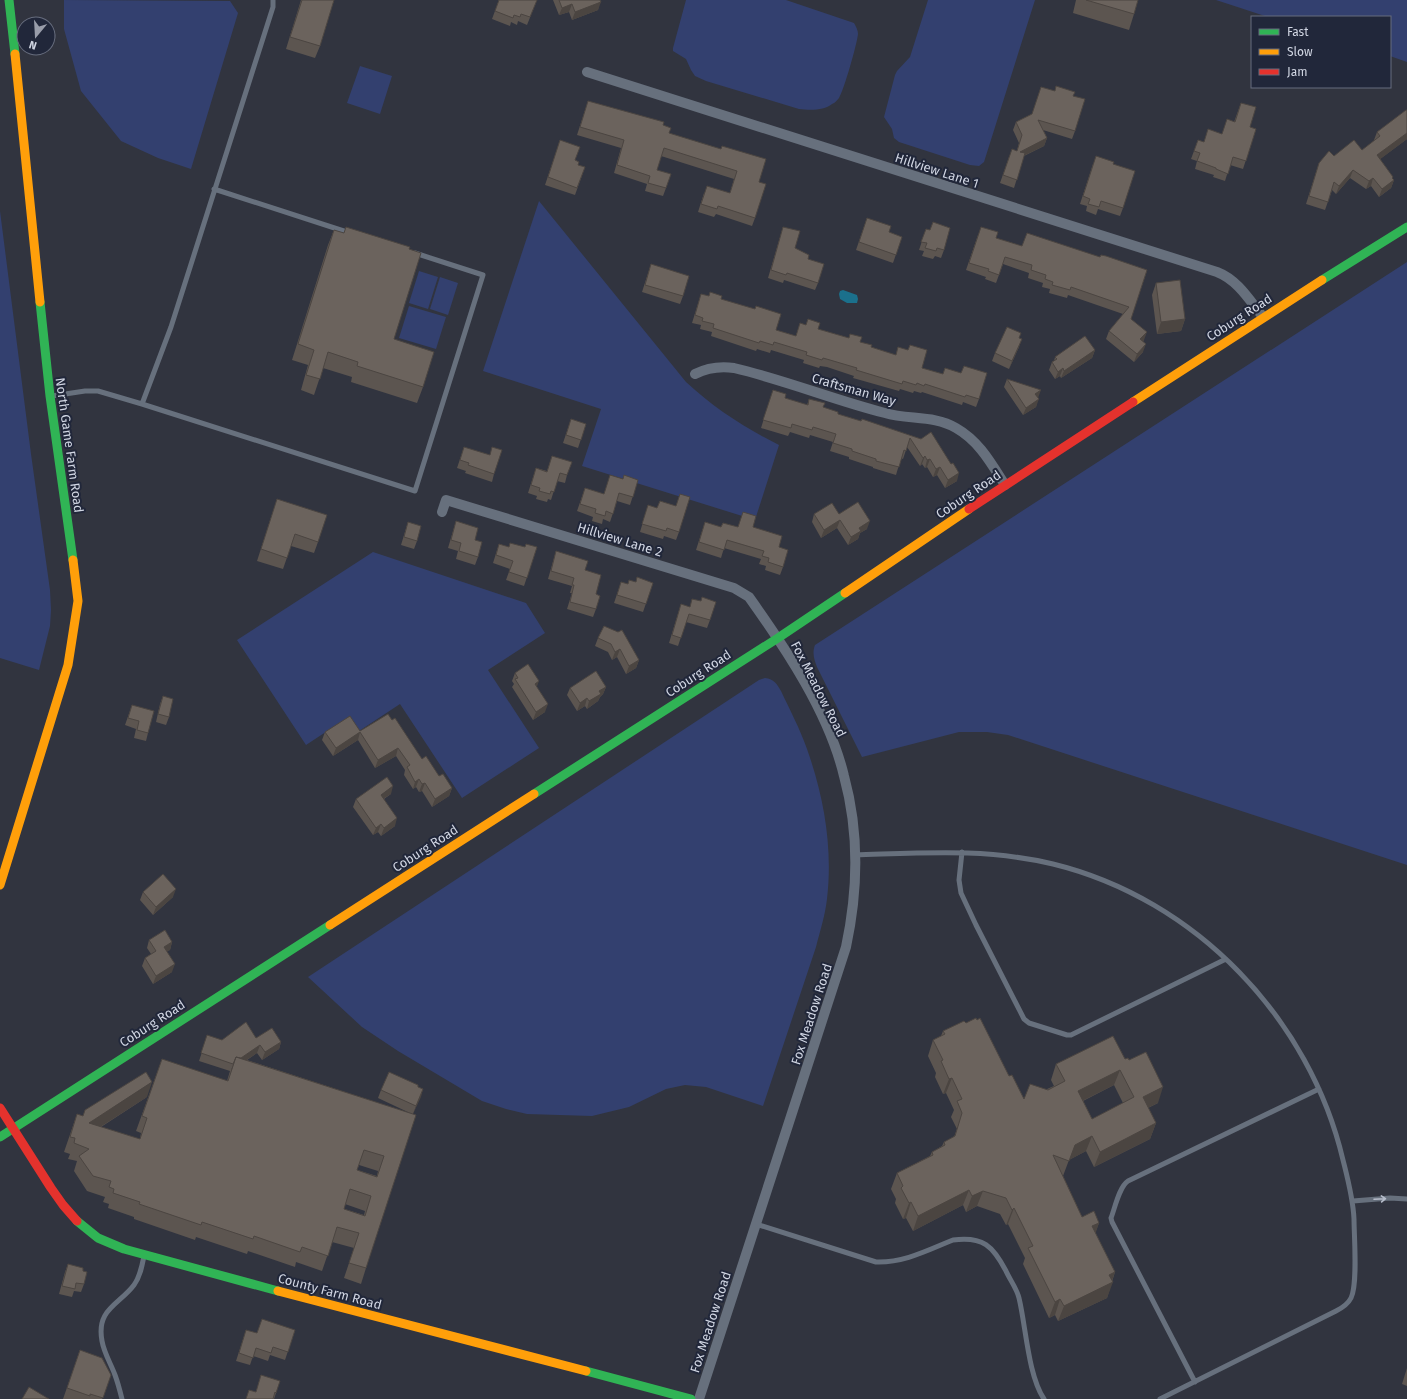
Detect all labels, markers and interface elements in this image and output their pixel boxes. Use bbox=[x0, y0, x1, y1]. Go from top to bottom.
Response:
north arrow bbox=[16, 16, 56, 56]
legend bbox=[1251, 16, 1391, 88]
text: Fast bbox=[1287, 25, 1309, 39]
text: N bbox=[28, 38, 39, 52]
text: Slow bbox=[1287, 45, 1313, 59]
text: Jam bbox=[1287, 65, 1307, 79]
street label: Hillview Lane 1 bbox=[893, 150, 981, 191]
street label: Coburg Road bbox=[1204, 291, 1275, 344]
street label: Craftsman Way bbox=[810, 370, 898, 409]
street label: North Game Farm Road bbox=[53, 376, 86, 514]
street label: Coburg Road bbox=[933, 467, 1004, 522]
street label: Hillview Lane 2 bbox=[576, 519, 664, 560]
street label: Fox Meadow Road bbox=[788, 639, 849, 740]
street label: Coburg Road bbox=[663, 647, 734, 700]
street label: Coburg Road bbox=[390, 822, 461, 875]
street label: Fox Meadow Road bbox=[788, 962, 835, 1067]
street label: Coburg Road bbox=[117, 997, 188, 1050]
one-way arrow bbox=[1373, 1195, 1386, 1202]
street label: County Farm Road bbox=[276, 1270, 383, 1313]
street label: Fox Meadow Road bbox=[687, 1270, 734, 1375]

